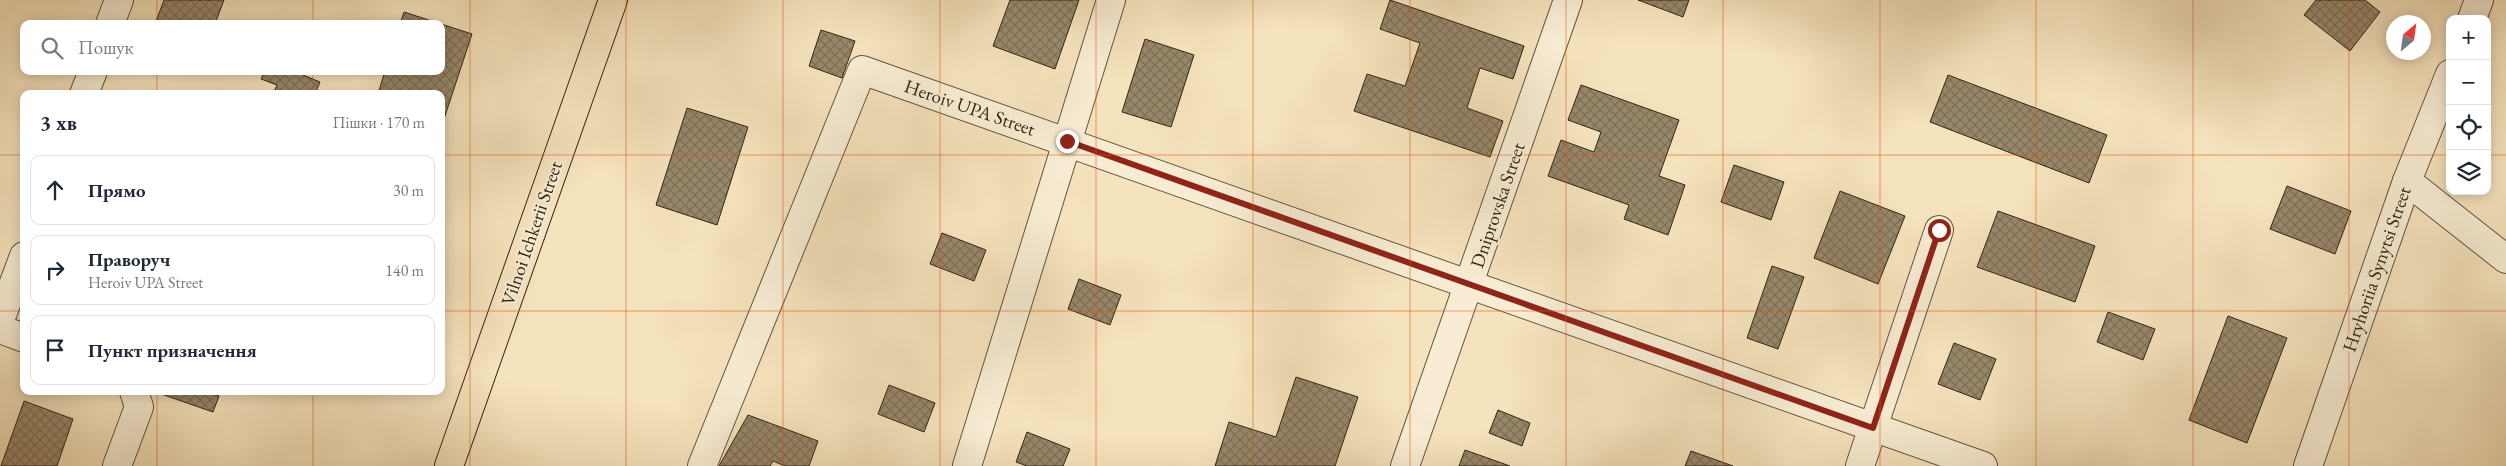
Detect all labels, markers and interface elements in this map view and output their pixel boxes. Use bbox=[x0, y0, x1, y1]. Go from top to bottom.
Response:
north arrow bbox=[2386, 15, 2431, 60]
map controls bbox=[2446, 15, 2491, 195]
button: + bbox=[2446, 15, 2491, 60]
search box bbox=[20, 20, 445, 75]
icon: search bbox=[38, 34, 66, 62]
text: Пошук bbox=[78, 35, 134, 60]
button: − bbox=[2446, 60, 2491, 105]
street label: Heroiv UPA Street bbox=[901, 73, 1039, 142]
button: locate bbox=[2446, 105, 2491, 150]
text: 3 хв bbox=[40, 109, 77, 136]
text: Пішки · 170 m bbox=[332, 112, 425, 133]
route end bbox=[1056, 130, 1079, 153]
street label: Dniprovska Street bbox=[1464, 139, 1531, 271]
button: layers bbox=[2446, 150, 2491, 195]
street label: Vilnoi Ichkerii Street bbox=[495, 158, 568, 309]
icon: ahead bbox=[41, 176, 69, 204]
text: Прямо bbox=[88, 178, 146, 203]
text: 30 m bbox=[393, 180, 424, 201]
street label: Hryhoriia Synytsi Street bbox=[2336, 183, 2417, 355]
route start bbox=[1928, 219, 1951, 242]
text: Праворуч bbox=[88, 247, 170, 272]
icon: right bbox=[41, 256, 69, 284]
text: 140 m bbox=[385, 260, 424, 281]
text: Heroiv UPA Street bbox=[88, 272, 203, 293]
icon: arrive bbox=[41, 336, 69, 364]
text: Пункт призначення bbox=[88, 338, 257, 363]

